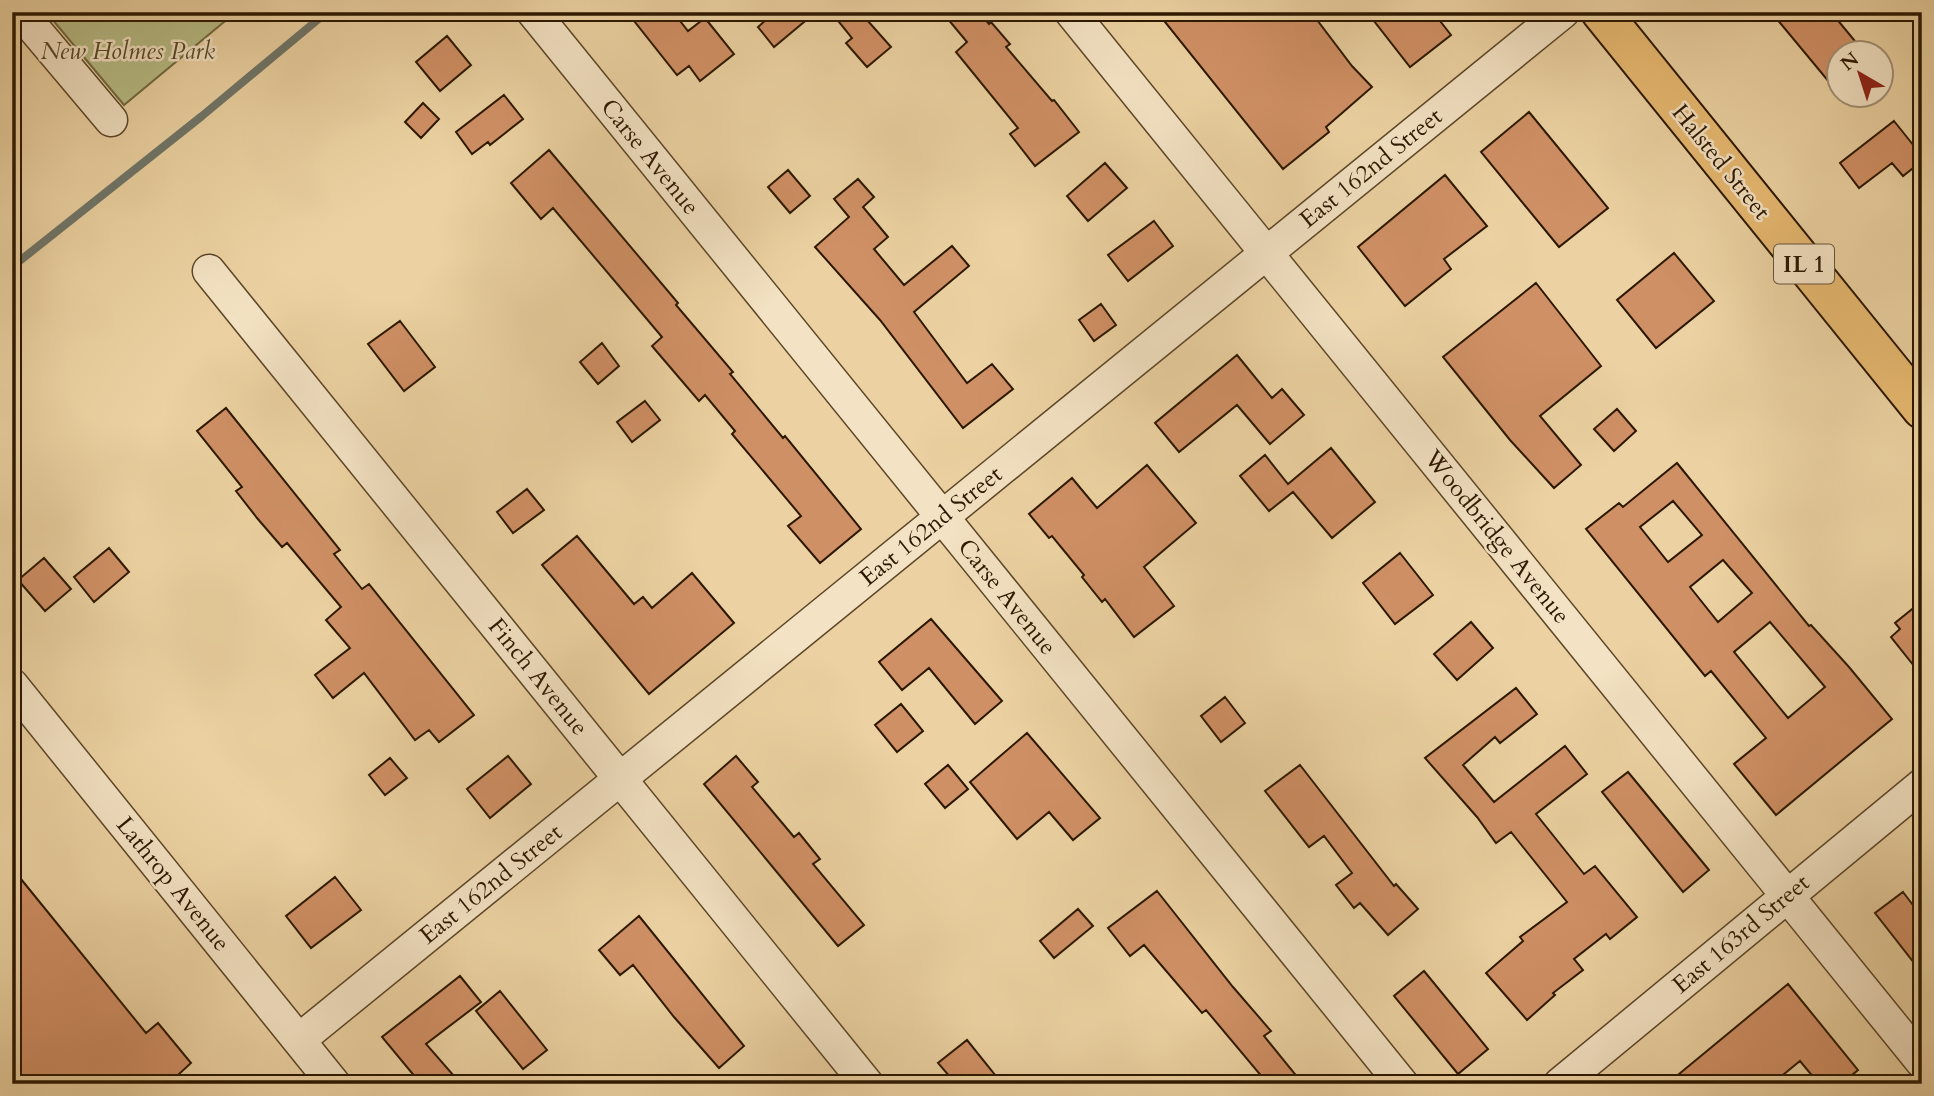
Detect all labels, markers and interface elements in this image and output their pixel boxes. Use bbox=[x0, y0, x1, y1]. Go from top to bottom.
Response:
park label: New Holmes Park bbox=[41, 35, 215, 68]
north arrow bbox=[1826, 38, 1896, 108]
text: N bbox=[1835, 46, 1865, 77]
street label: Carse Avenue bbox=[593, 92, 707, 222]
street label: Halsted Street bbox=[1664, 97, 1778, 227]
street label: East 162nd Street bbox=[1293, 100, 1450, 236]
road number: IL 1 bbox=[1774, 244, 1834, 284]
street label: Woodbridge Avenue bbox=[1416, 442, 1577, 631]
street label: East 162nd Street bbox=[853, 458, 1010, 594]
street label: Carse Avenue bbox=[950, 532, 1064, 662]
street label: Finch Avenue bbox=[480, 611, 596, 743]
street label: Lathrop Avenue bbox=[108, 810, 238, 958]
street label: East 162nd Street bbox=[413, 816, 570, 952]
street label: East 163rd Street bbox=[1665, 867, 1817, 1001]

